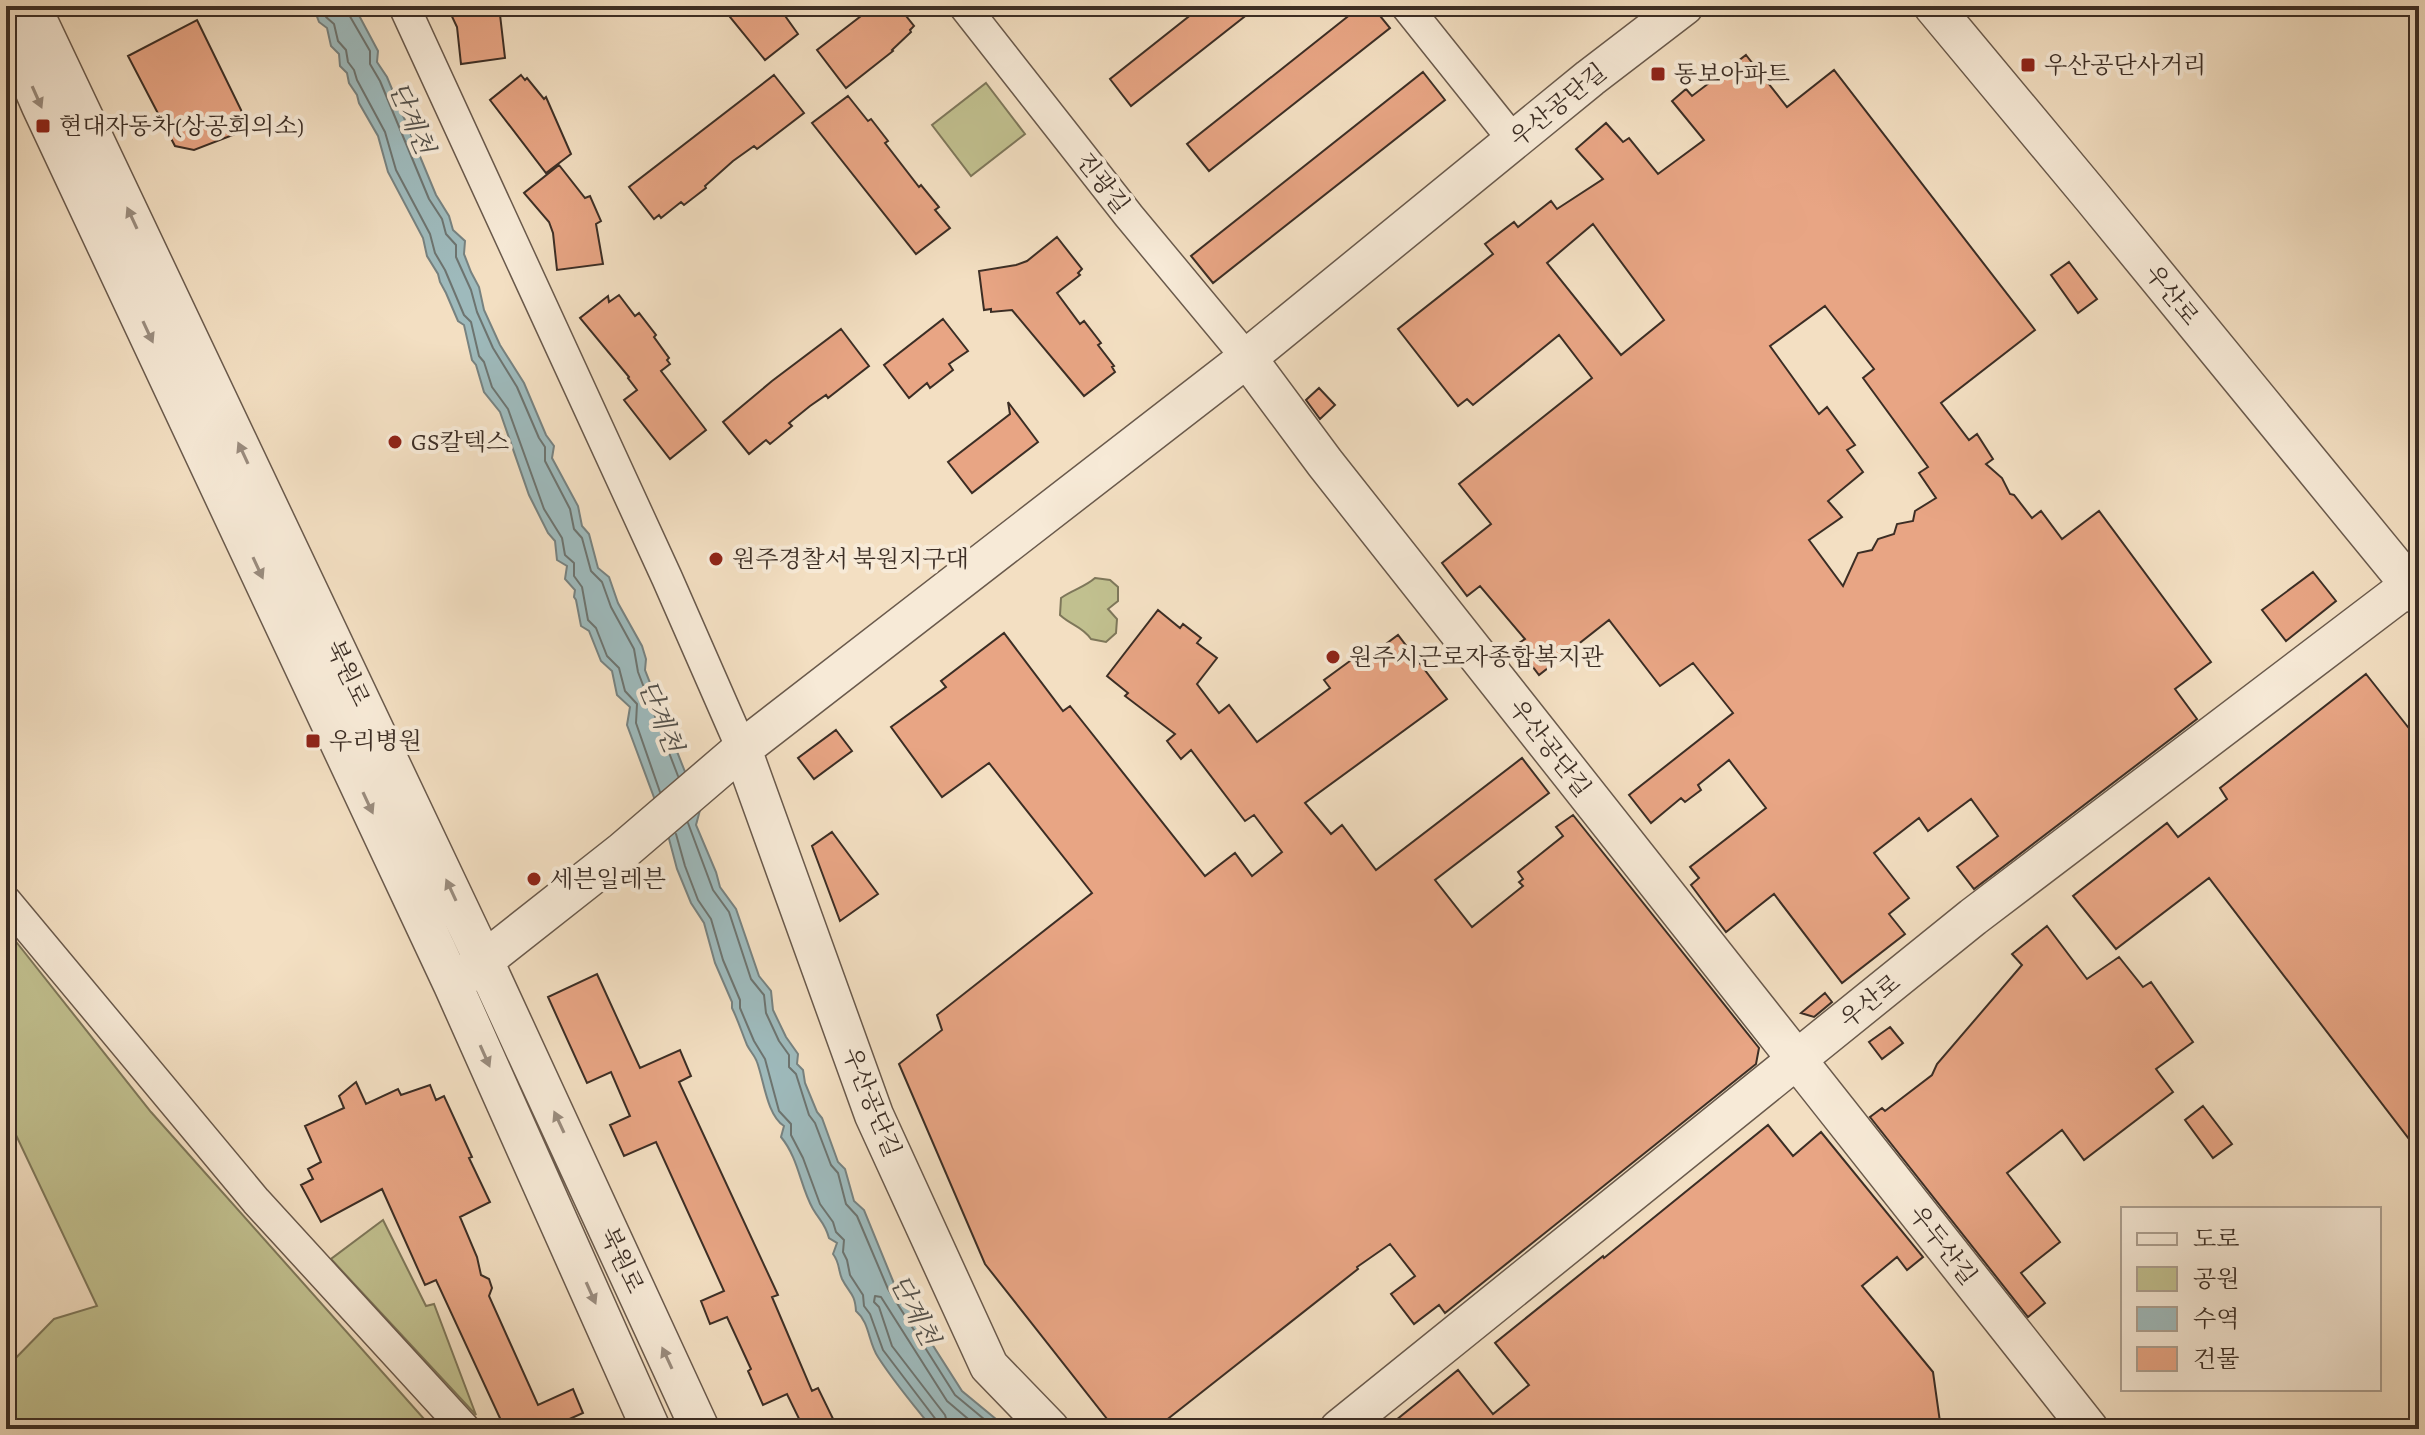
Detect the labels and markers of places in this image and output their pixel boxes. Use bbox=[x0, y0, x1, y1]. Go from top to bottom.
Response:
place label: 우산공단사거리 bbox=[2044, 49, 2206, 81]
marker: 우산공단사거리 bbox=[2019, 56, 2037, 74]
place label: 동보아파트 bbox=[1674, 58, 1790, 90]
marker: 동보아파트 bbox=[1649, 65, 1667, 83]
place label: 현대자동차(상공회의소) bbox=[59, 110, 304, 142]
marker: 현대자동차(상공회의소) bbox=[34, 117, 52, 135]
place label: GS칼텍스 bbox=[411, 426, 509, 458]
marker: GS칼텍스 bbox=[386, 433, 404, 451]
place label: 원주경찰서 북원지구대 bbox=[732, 543, 969, 575]
marker: 원주경찰서 북원지구대 bbox=[707, 550, 725, 568]
place label: 원주시근로자종합복지관 bbox=[1349, 641, 1604, 673]
marker: 원주시근로자종합복지관 bbox=[1324, 648, 1342, 666]
place label: 우리병원 bbox=[329, 725, 422, 757]
marker: 우리병원 bbox=[304, 732, 322, 750]
place label: 세븐일레븐 bbox=[550, 863, 666, 895]
marker: 세븐일레븐 bbox=[525, 870, 543, 888]

